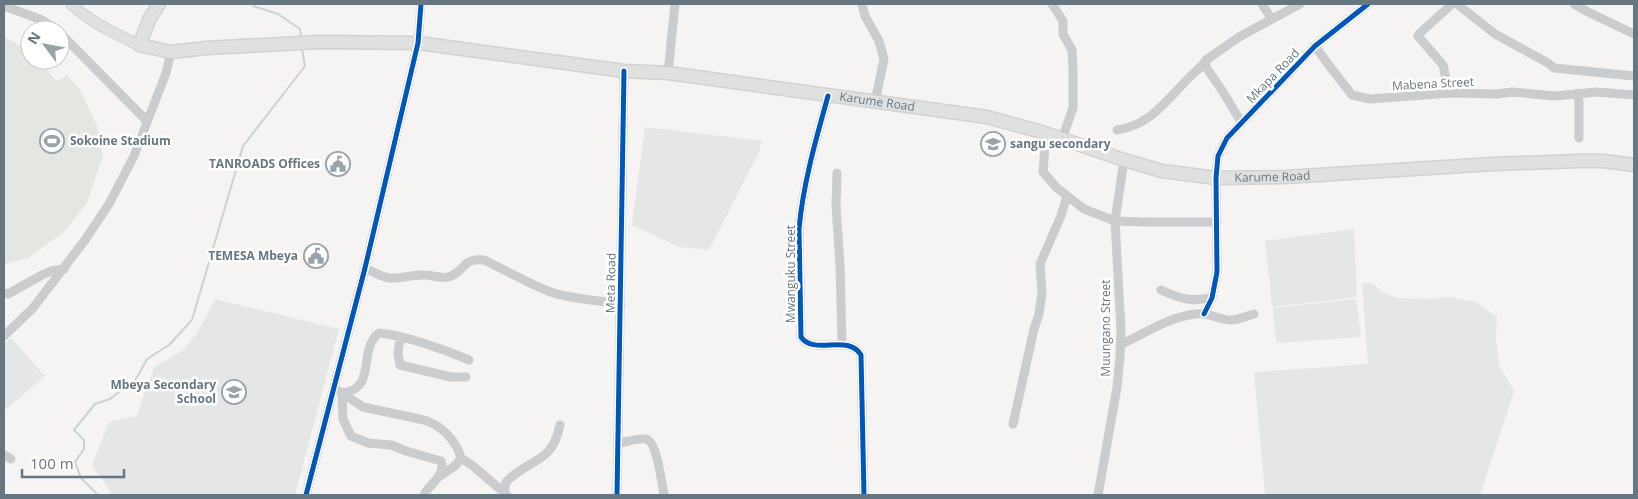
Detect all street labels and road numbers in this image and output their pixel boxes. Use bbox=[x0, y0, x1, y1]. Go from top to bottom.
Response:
street label: Mkapa Road bbox=[1242, 45, 1303, 107]
street label: Mabena Street bbox=[1391, 73, 1474, 94]
street label: Karume Road bbox=[838, 88, 916, 115]
street label: Karume Road bbox=[1234, 166, 1311, 186]
street label: Mwanguku Street bbox=[782, 225, 799, 323]
street label: Meta Road bbox=[601, 253, 620, 313]
street label: Muungano Street bbox=[1097, 279, 1114, 377]

